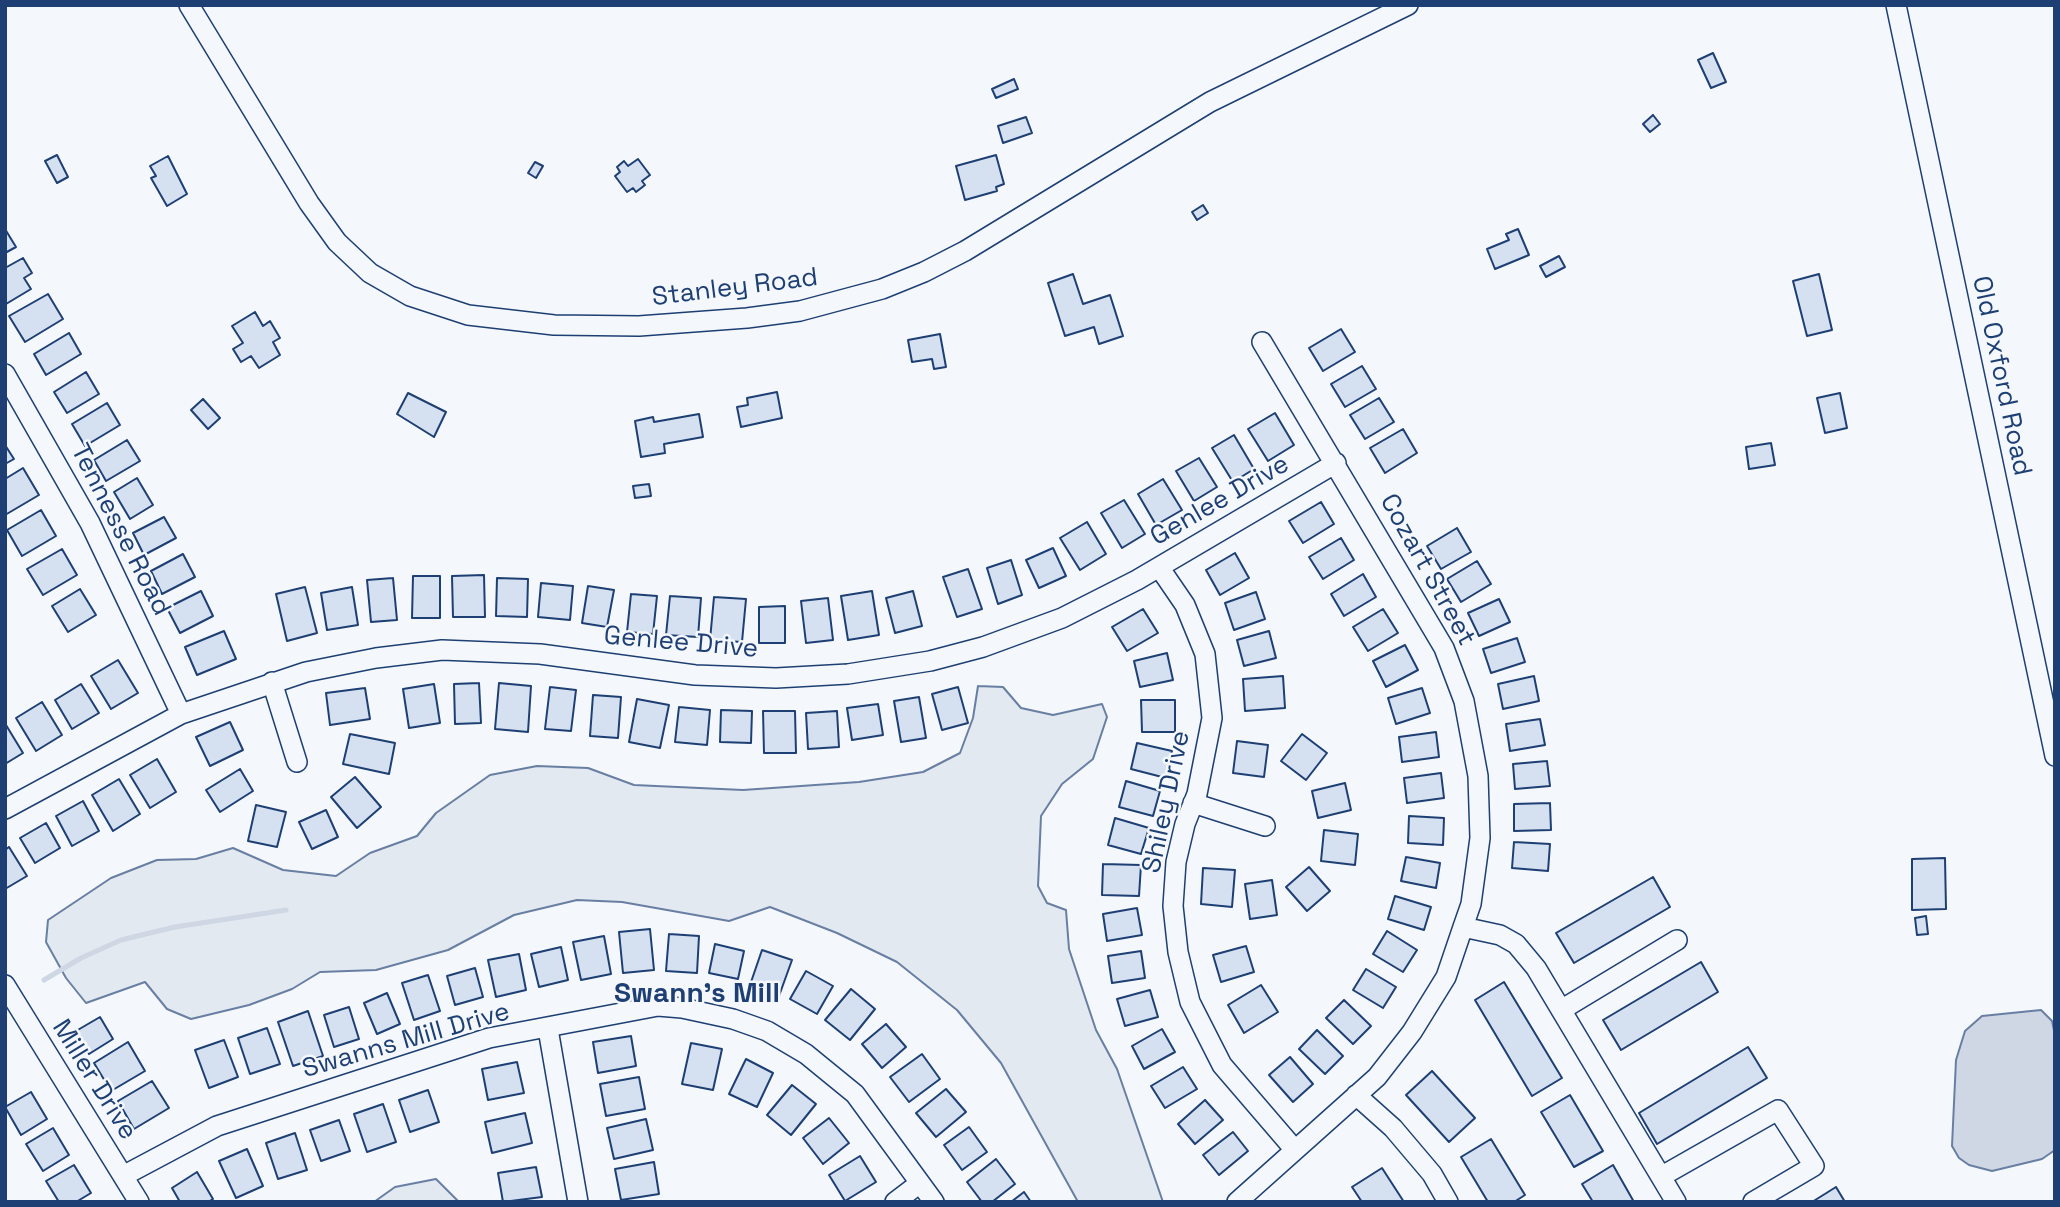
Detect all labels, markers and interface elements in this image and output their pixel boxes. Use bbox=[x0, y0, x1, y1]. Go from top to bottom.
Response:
street label: Stanley Road bbox=[650, 262, 820, 314]
street label: Old Oxford Road bbox=[1965, 273, 2037, 479]
street label: Tennesse Road bbox=[63, 439, 177, 621]
street label: Genlee Drive bbox=[1145, 449, 1295, 553]
street label: Cozart Street bbox=[1372, 489, 1482, 651]
street label: Genlee Drive bbox=[603, 621, 759, 665]
street label: Shiley Drive bbox=[1137, 728, 1197, 876]
district label: Swann's Mill bbox=[614, 977, 780, 1011]
street label: Swanns Mill Drive bbox=[299, 996, 513, 1086]
street label: Miller Drive bbox=[45, 1014, 143, 1146]

